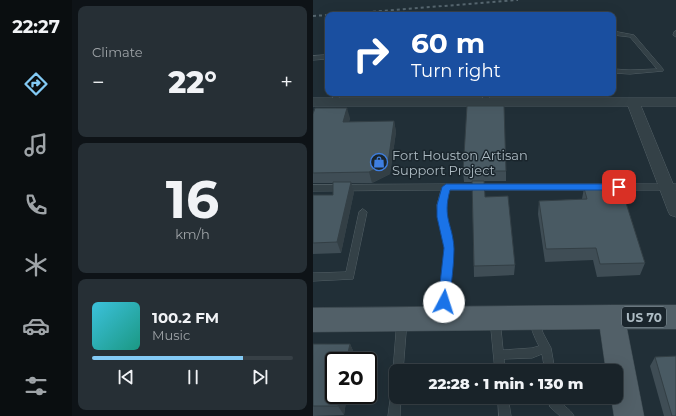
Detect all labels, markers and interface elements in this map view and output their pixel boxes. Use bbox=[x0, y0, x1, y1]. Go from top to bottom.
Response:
text: 22:27 bbox=[12, 16, 60, 38]
text: 60 m bbox=[411, 26, 485, 60]
icon: right bbox=[345, 28, 397, 80]
text: Climate bbox=[92, 44, 143, 60]
text: Turn right bbox=[411, 60, 501, 82]
text: 22° bbox=[168, 64, 217, 101]
text: − bbox=[92, 69, 105, 96]
text: + bbox=[280, 69, 293, 96]
icon: directions bbox=[22, 70, 50, 98]
icon: music bbox=[22, 131, 50, 159]
place label: Fort Houston Artisan Support Project bbox=[392, 147, 528, 178]
shop icon: Fort Houston Artisan Support Project bbox=[369, 152, 389, 172]
text: 16 bbox=[166, 168, 219, 231]
pin bbox=[602, 170, 636, 204]
icon: arrive bbox=[608, 176, 630, 198]
icon: phone bbox=[22, 191, 50, 219]
text: km/h bbox=[175, 226, 210, 242]
icon: climate bbox=[22, 251, 50, 279]
position arrow bbox=[423, 281, 465, 323]
road number: US 70 bbox=[622, 307, 666, 327]
text: 100.2 FM bbox=[152, 308, 219, 327]
icon: car bbox=[22, 312, 50, 340]
text: Music bbox=[152, 327, 190, 343]
speed limit sign: 20 bbox=[325, 352, 377, 404]
icon: previous bbox=[115, 366, 137, 388]
icon: pause bbox=[182, 366, 204, 388]
icon: next bbox=[249, 366, 271, 388]
icon: filters bbox=[22, 372, 50, 400]
text: 22:28 · 1 min · 130 m bbox=[428, 374, 584, 393]

